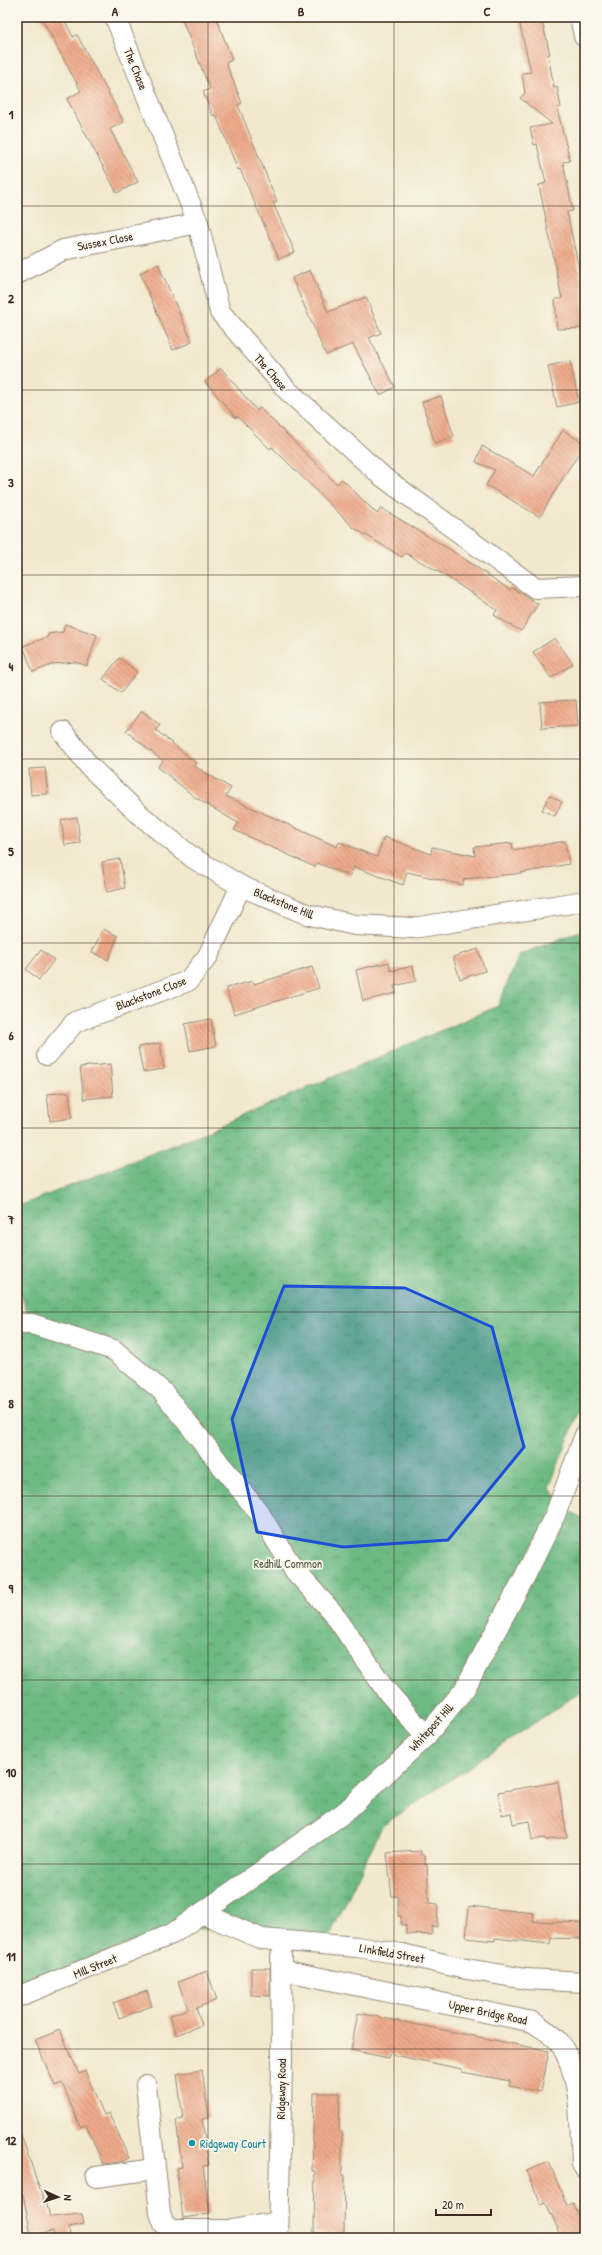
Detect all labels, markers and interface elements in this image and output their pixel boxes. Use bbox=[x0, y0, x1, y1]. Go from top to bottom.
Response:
text: A bbox=[112, 2, 119, 20]
text: B bbox=[298, 2, 305, 20]
text: C bbox=[483, 2, 491, 20]
street label: The Chase bbox=[120, 45, 152, 93]
text: 1 bbox=[9, 105, 14, 123]
street label: Sussex Close bbox=[76, 227, 135, 255]
text: 2 bbox=[8, 289, 15, 307]
street label: The Chase bbox=[250, 350, 292, 394]
text: 3 bbox=[8, 473, 14, 491]
text: 4 bbox=[9, 657, 14, 675]
text: 5 bbox=[8, 842, 14, 860]
street label: Blackstone Hill bbox=[251, 883, 317, 923]
street label: Blackstone Close bbox=[113, 972, 189, 1014]
text: 6 bbox=[8, 1026, 14, 1044]
text: 7 bbox=[7, 1210, 15, 1228]
text: 8 bbox=[8, 1394, 14, 1412]
park label: Redhill Common bbox=[254, 1555, 322, 1572]
text: 9 bbox=[9, 1579, 14, 1597]
street label: Whitepost Hill bbox=[405, 1699, 458, 1755]
text: 10 bbox=[6, 1763, 16, 1781]
street label: Linkfield Street bbox=[358, 1939, 427, 1967]
text: 11 bbox=[6, 1947, 16, 1965]
street label: Mill Street bbox=[71, 1949, 120, 1982]
street label: Upper Bridge Road bbox=[447, 1995, 529, 2029]
street label: Ridgeway Road bbox=[272, 2058, 290, 2119]
text: 12 bbox=[6, 2131, 17, 2149]
place label: Ridgeway Court bbox=[200, 2135, 267, 2152]
marker: Ridgeway Court bbox=[187, 2138, 197, 2148]
north arrow bbox=[38, 2177, 78, 2217]
scale bar bbox=[436, 2191, 491, 2217]
text: N bbox=[61, 2194, 75, 2201]
text: 20 m bbox=[442, 2196, 464, 2213]

